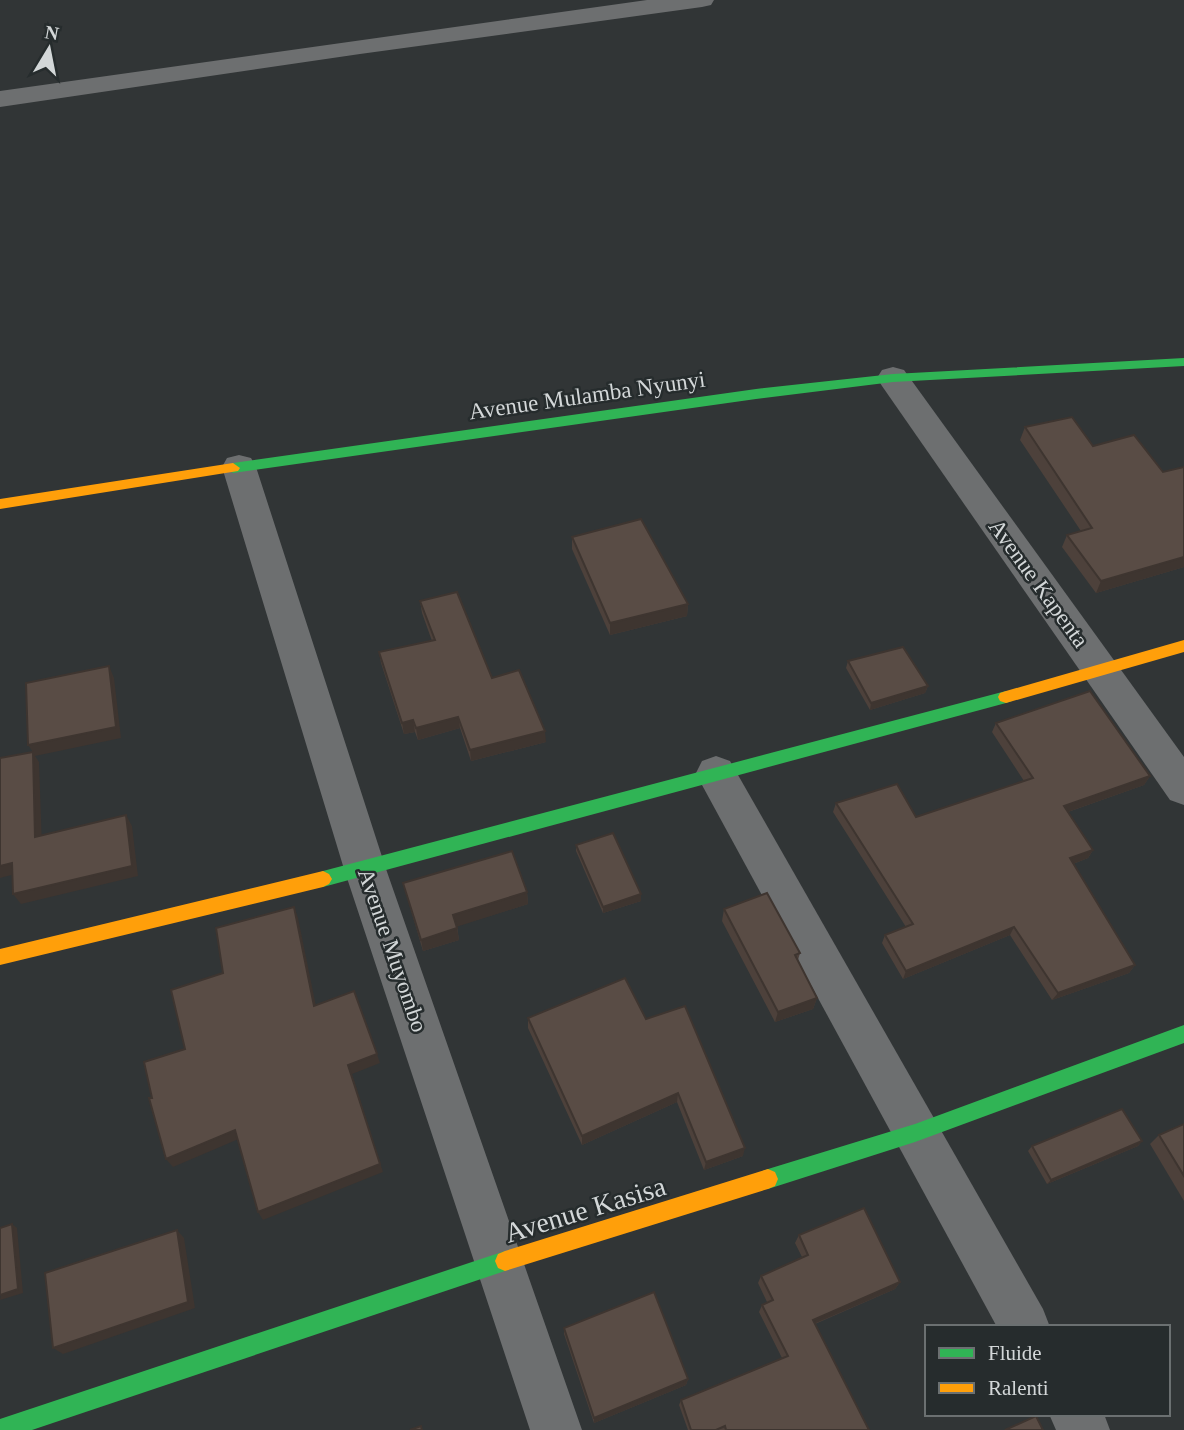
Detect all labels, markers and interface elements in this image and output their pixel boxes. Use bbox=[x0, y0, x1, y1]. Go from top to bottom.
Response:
north arrow bbox=[14, 14, 84, 84]
text: N bbox=[43, 21, 61, 44]
street label: Avenue Mulamba Nyunyi bbox=[467, 367, 707, 424]
street label: Avenue Kapenta bbox=[984, 514, 1093, 652]
street label: Avenue Muyombo bbox=[353, 865, 432, 1035]
street label: Avenue Kasisa bbox=[501, 1170, 670, 1249]
legend bbox=[925, 1325, 1170, 1416]
text: Fluide bbox=[988, 1341, 1042, 1365]
text: Ralenti bbox=[988, 1376, 1049, 1400]

